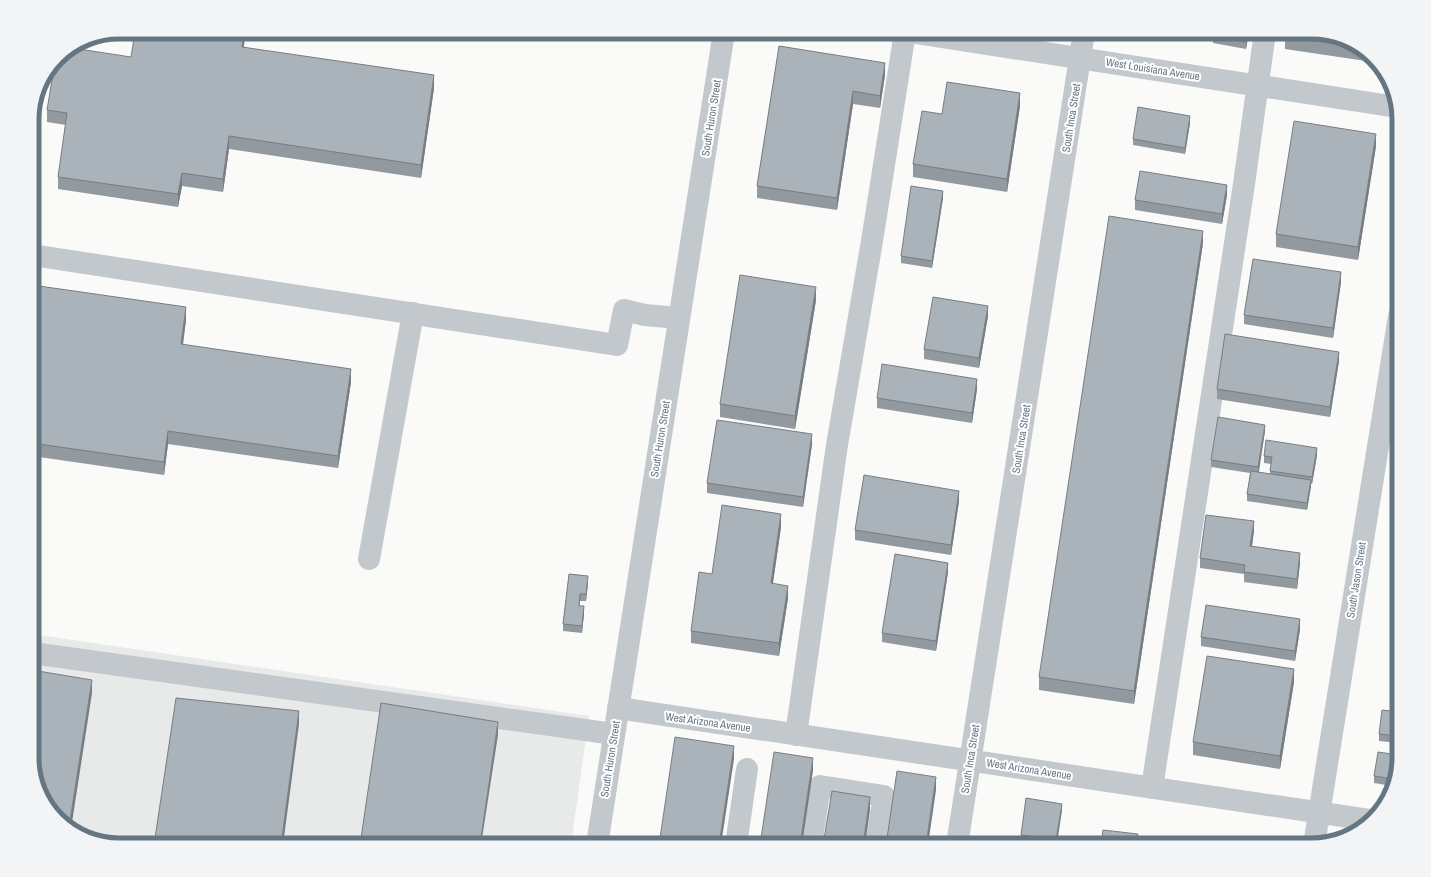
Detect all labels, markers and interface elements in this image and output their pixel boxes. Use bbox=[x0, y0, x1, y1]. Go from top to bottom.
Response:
street label: West Louisiana Avenue bbox=[1105, 55, 1201, 83]
street label: South Huron Street bbox=[698, 78, 724, 157]
street label: South Inca Street bbox=[1059, 82, 1083, 154]
street label: South Huron Street bbox=[647, 399, 673, 478]
street label: South Inca Street bbox=[1009, 403, 1033, 475]
street label: South Jason Street bbox=[1343, 541, 1369, 619]
street label: West Arizona Avenue bbox=[664, 709, 752, 735]
street label: South Huron Street bbox=[597, 719, 623, 798]
street label: South Inca Street bbox=[958, 723, 982, 795]
street label: West Arizona Avenue bbox=[985, 755, 1073, 783]

